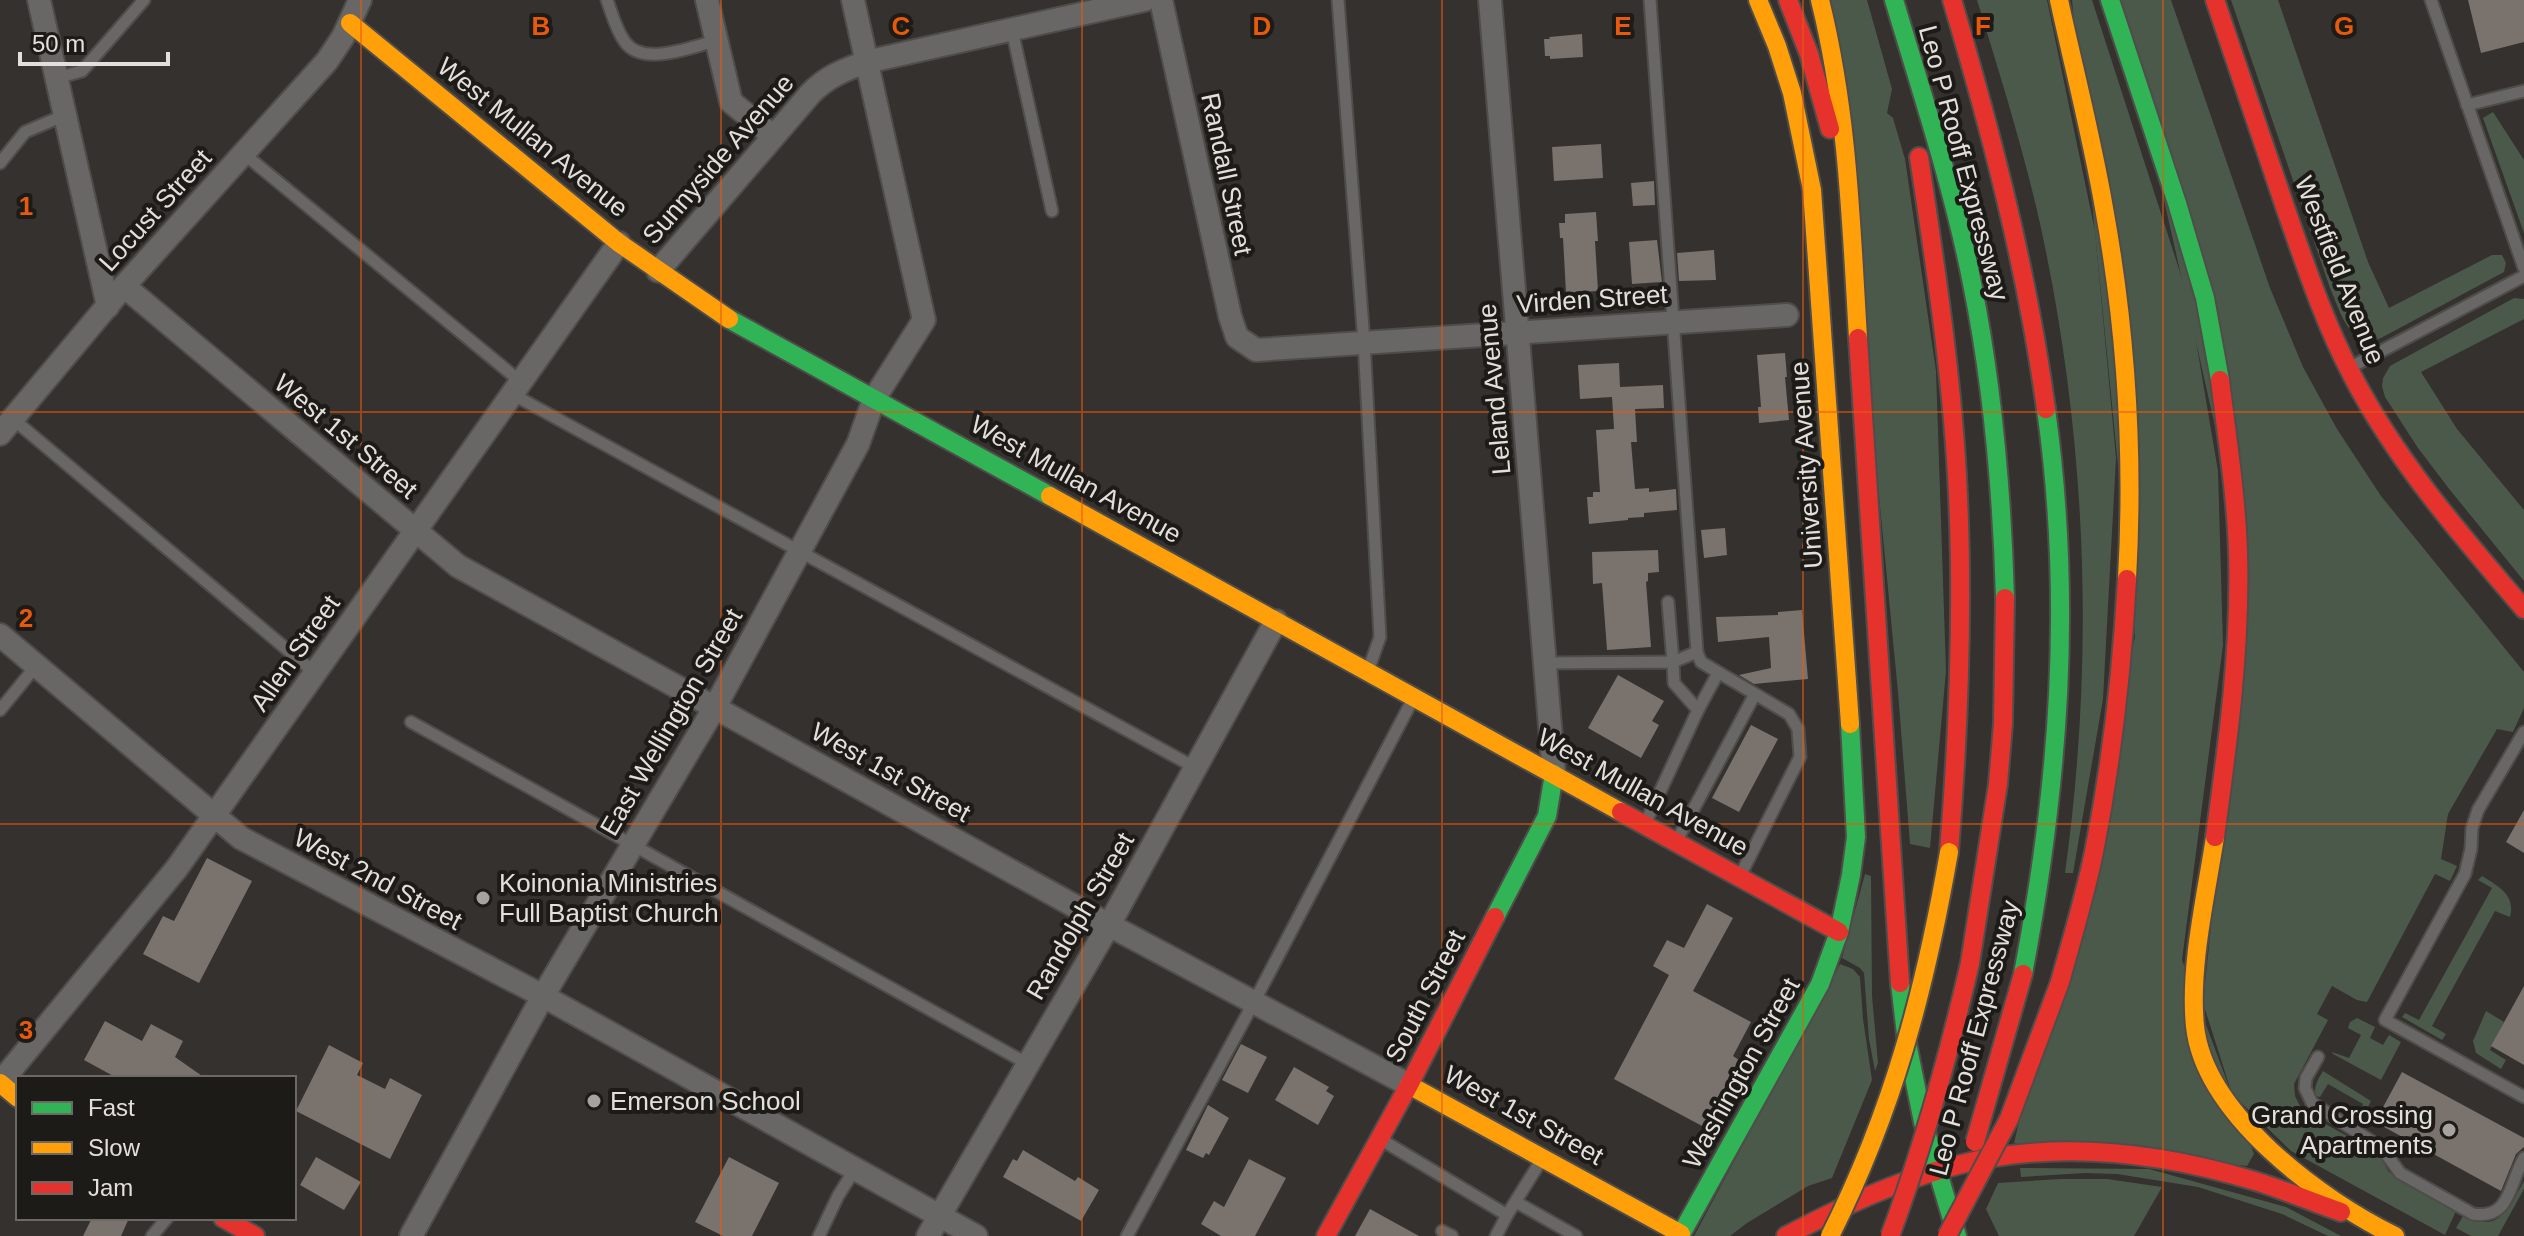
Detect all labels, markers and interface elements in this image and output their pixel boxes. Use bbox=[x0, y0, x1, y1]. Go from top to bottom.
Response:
text: B bbox=[532, 11, 550, 41]
text: C bbox=[892, 11, 911, 41]
text: D bbox=[1253, 11, 1271, 41]
text: E bbox=[1614, 11, 1632, 41]
text: F bbox=[1975, 11, 1991, 41]
text: G bbox=[2334, 11, 2354, 41]
scale bar bbox=[20, 16, 168, 66]
street label: Leo P Rooff Expressway bbox=[1913, 22, 2015, 304]
text: 50 m bbox=[32, 30, 85, 57]
street label: West Mullan Avenue bbox=[432, 51, 634, 223]
street label: Sunnyside Avenue bbox=[636, 68, 800, 250]
street label: Randall Street bbox=[1195, 90, 1259, 258]
street label: Locust Street bbox=[93, 142, 218, 277]
street label: Westfield Avenue bbox=[2289, 172, 2391, 368]
text: 1 bbox=[19, 191, 33, 221]
street label: Virden Street bbox=[1515, 279, 1669, 319]
street label: Leland Avenue bbox=[1472, 302, 1516, 476]
street label: University Avenue bbox=[1784, 360, 1828, 570]
street label: West 1st Street bbox=[268, 368, 424, 505]
street label: West Mullan Avenue bbox=[965, 409, 1187, 549]
street label: Allen Street bbox=[244, 589, 346, 717]
text: 2 bbox=[19, 603, 33, 633]
street label: East Wellington Street bbox=[594, 603, 749, 841]
street label: West 1st Street bbox=[806, 716, 976, 828]
street label: West Mullan Avenue bbox=[1532, 722, 1754, 862]
street label: West 2nd Street bbox=[289, 822, 468, 936]
street label: Randolph Street bbox=[1020, 826, 1140, 1005]
place label: Koinonia Ministries Full Baptist Church bbox=[499, 868, 719, 928]
marker: Koinonia Ministries Full Baptist Church bbox=[474, 889, 492, 907]
street label: Leo P Rooff Expressway bbox=[1923, 897, 2025, 1179]
street label: South Street bbox=[1379, 924, 1472, 1067]
street label: Washington Street bbox=[1676, 972, 1806, 1173]
text: 3 bbox=[19, 1015, 33, 1045]
street label: West 1st Street bbox=[1439, 1059, 1609, 1171]
legend bbox=[16, 1076, 296, 1220]
place label: Emerson School bbox=[610, 1086, 801, 1116]
marker: Emerson School bbox=[585, 1092, 603, 1110]
text: Fast bbox=[88, 1094, 135, 1121]
place label: Grand Crossing Apartments bbox=[2251, 1100, 2433, 1160]
marker: Grand Crossing Apartments bbox=[2440, 1121, 2458, 1139]
text: Slow bbox=[88, 1134, 141, 1161]
text: Jam bbox=[88, 1174, 133, 1201]

